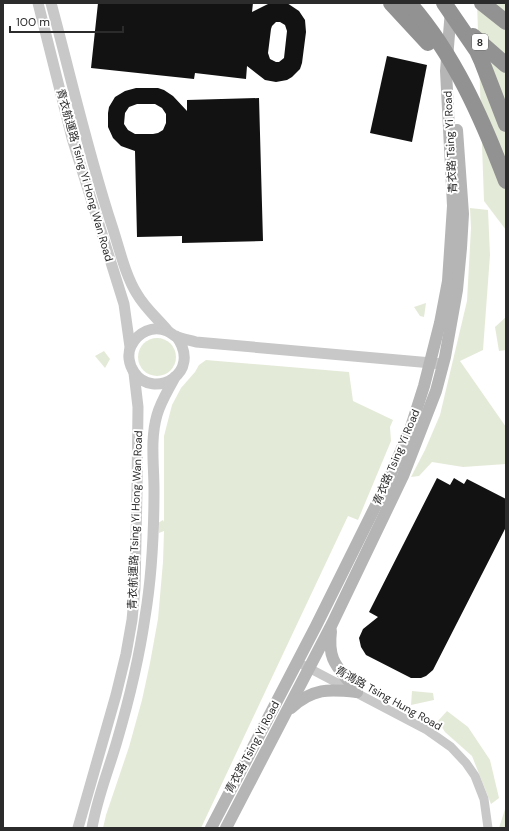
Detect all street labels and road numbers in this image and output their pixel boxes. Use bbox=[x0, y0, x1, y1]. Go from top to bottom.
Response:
road number: 8 bbox=[472, 34, 488, 50]
street label: 青衣航運路 Tsing Yi Hong Wan Road bbox=[54, 87, 116, 263]
street label: 青衣路 Tsing Yi Road bbox=[440, 90, 460, 194]
street label: 青衣路 Tsing Yi Road bbox=[370, 407, 422, 507]
street label: 青衣航運路 Tsing Yi Hong Wan Road bbox=[125, 430, 145, 610]
street label: 青鴻路 Tsing Hung Road bbox=[333, 663, 445, 733]
street label: 青衣路 Tsing Yi Road bbox=[222, 698, 282, 796]

